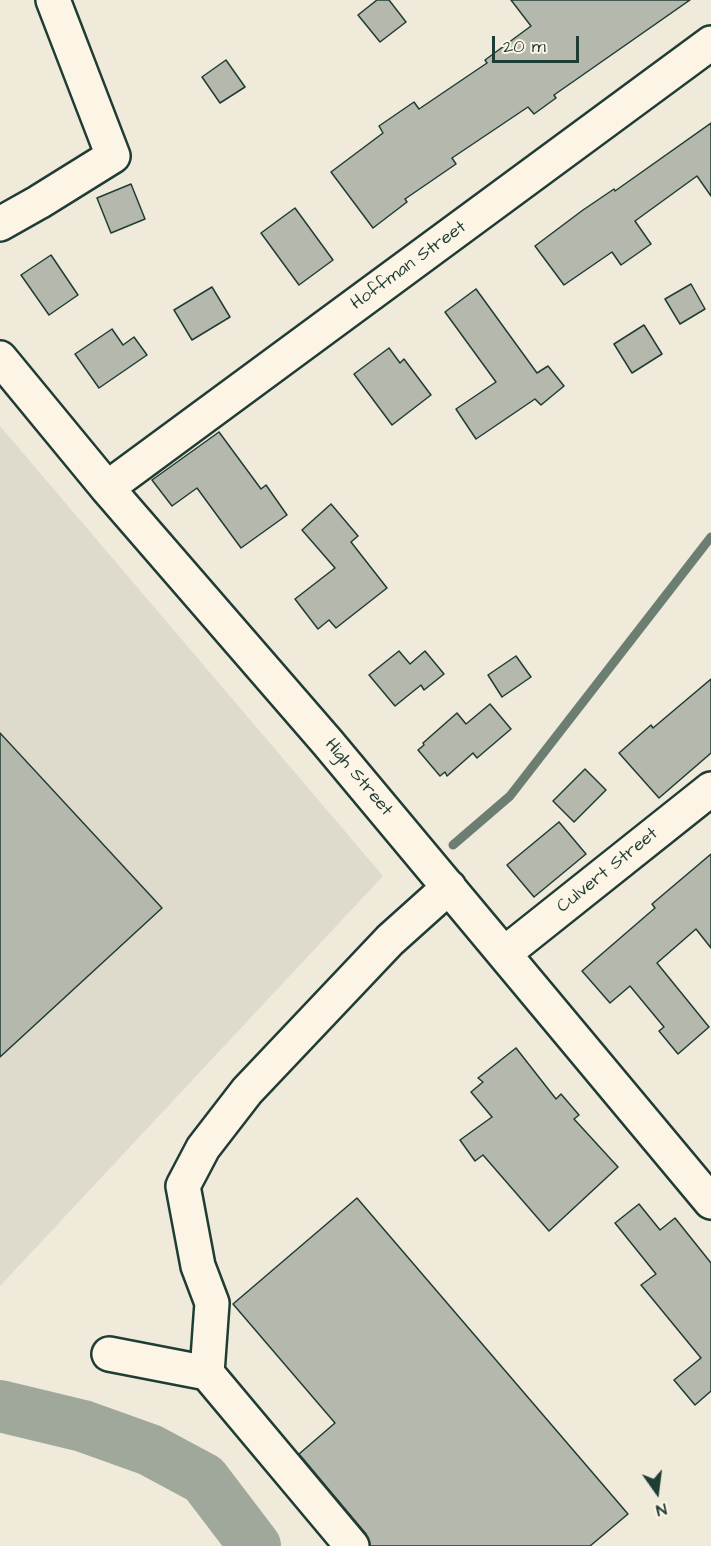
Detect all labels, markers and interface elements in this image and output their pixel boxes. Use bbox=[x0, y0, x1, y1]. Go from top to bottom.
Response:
scale bar bbox=[495, 24, 582, 62]
text: 20 m bbox=[503, 34, 546, 59]
street label: Hoffman Street bbox=[347, 217, 471, 315]
street label: High Street bbox=[319, 735, 397, 821]
street label: Culvert Street bbox=[553, 824, 663, 918]
north arrow bbox=[627, 1462, 687, 1522]
text: N bbox=[654, 1498, 669, 1521]

